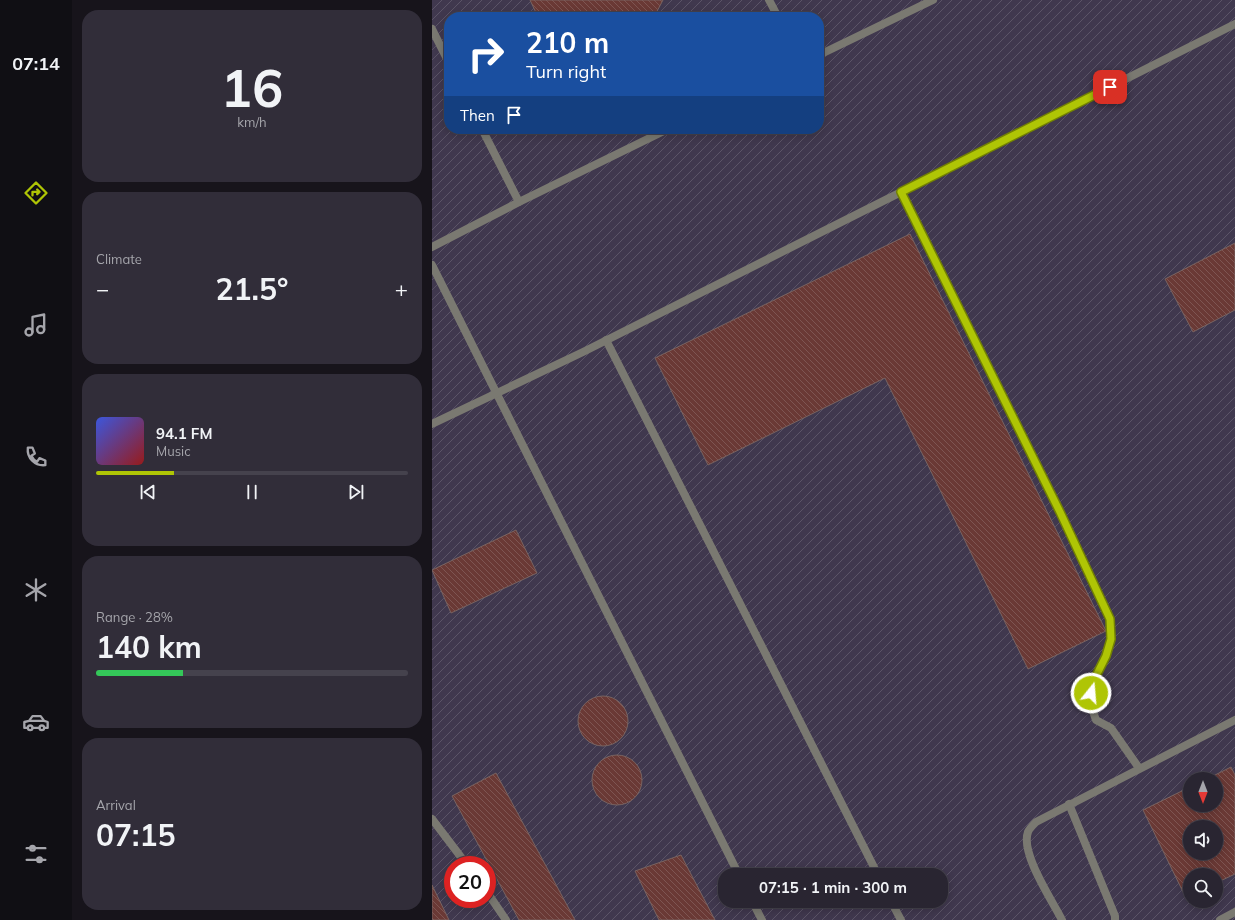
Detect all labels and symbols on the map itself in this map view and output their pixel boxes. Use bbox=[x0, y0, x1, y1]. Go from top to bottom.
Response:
pin bbox=[1093, 70, 1127, 104]
position arrow bbox=[1070, 672, 1112, 714]
north arrow bbox=[1183, 772, 1223, 812]
speed limit sign: 20 bbox=[444, 856, 496, 908]

